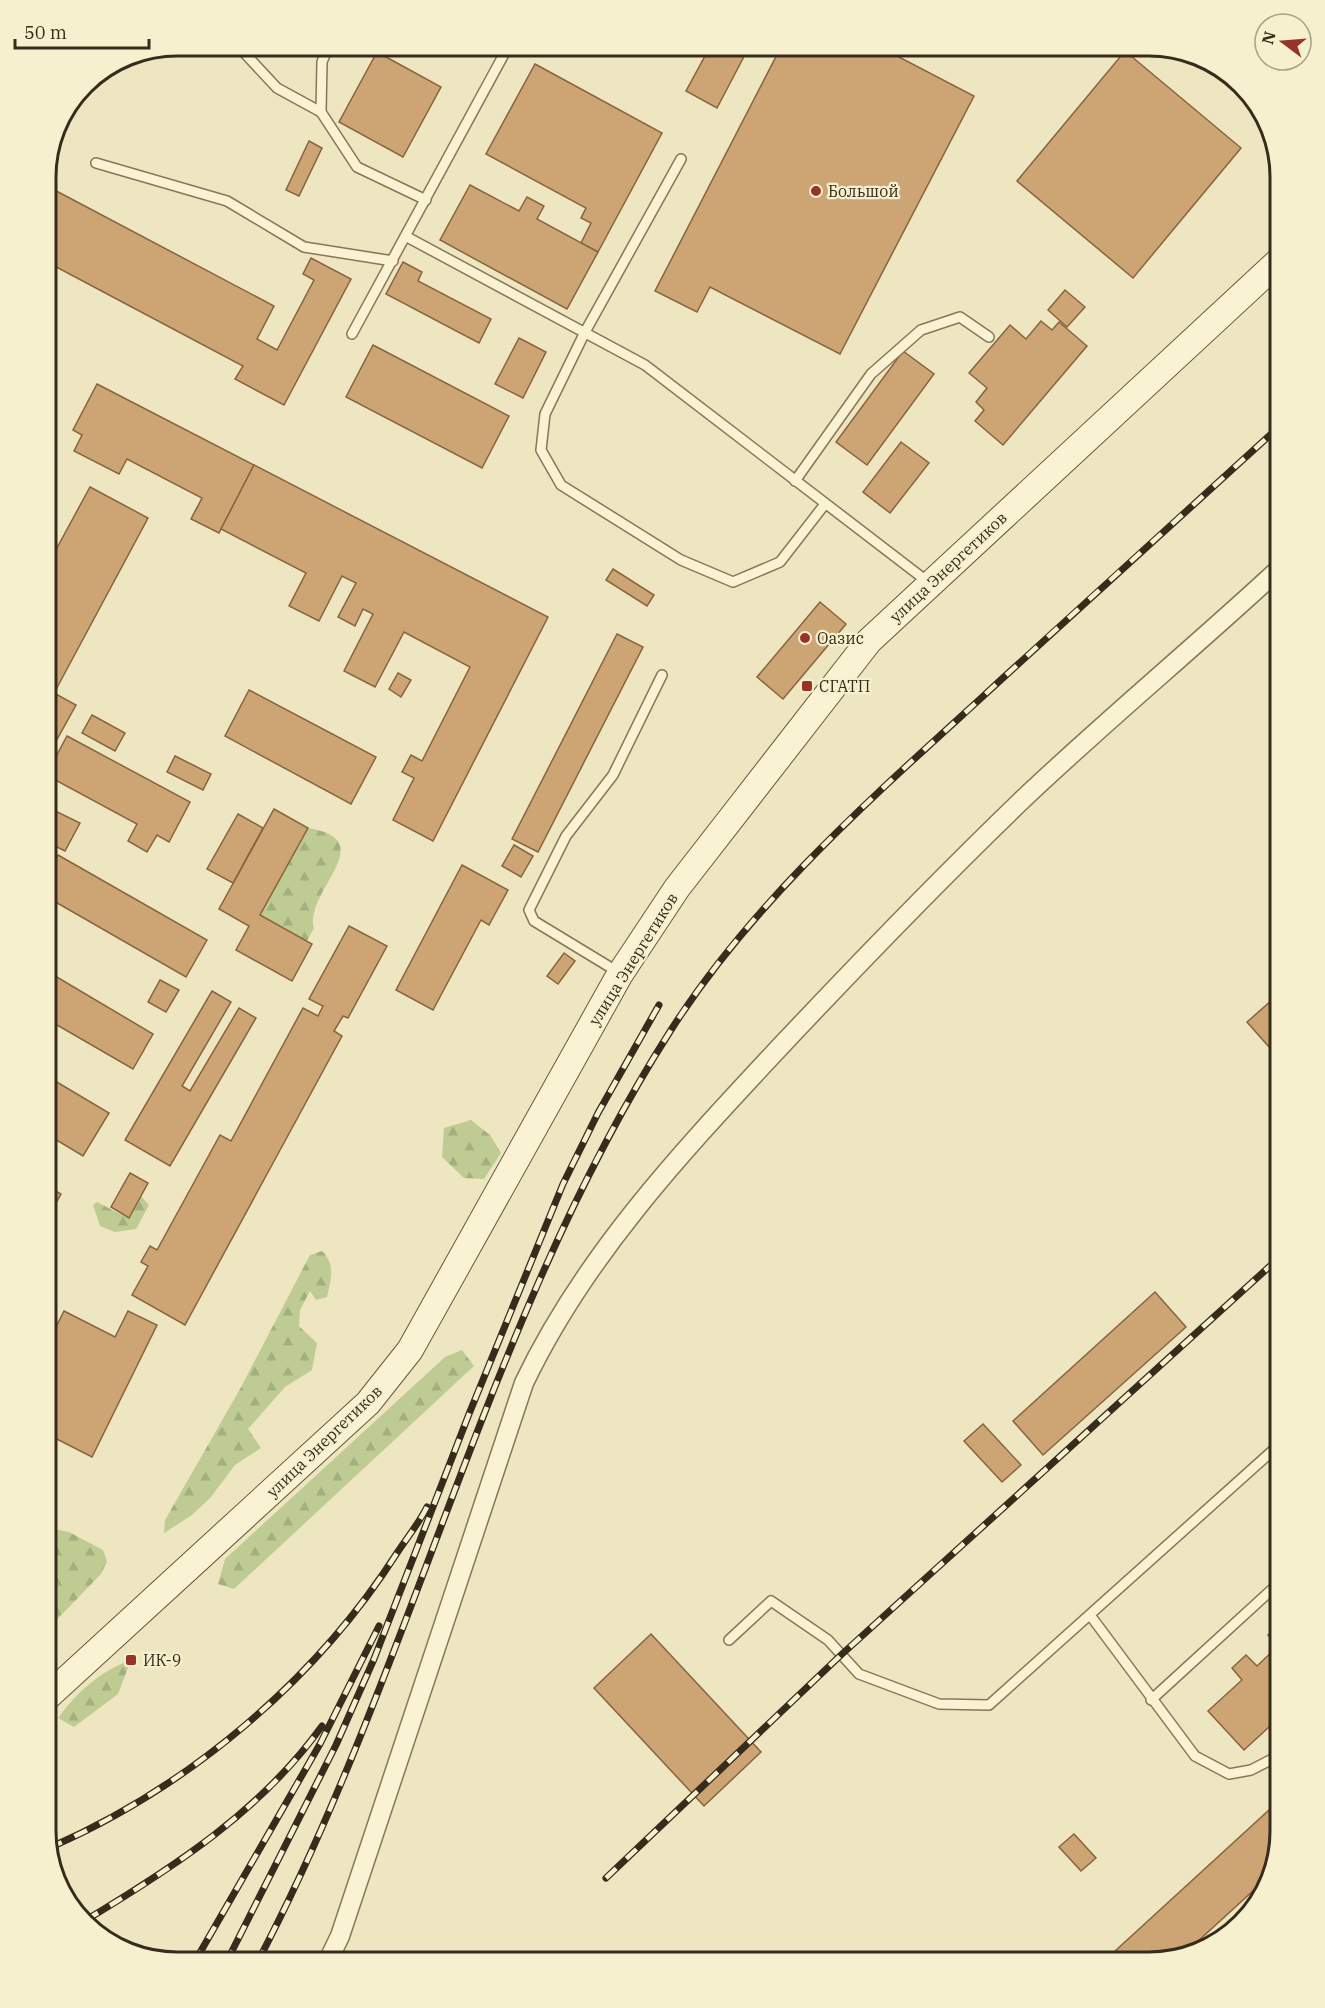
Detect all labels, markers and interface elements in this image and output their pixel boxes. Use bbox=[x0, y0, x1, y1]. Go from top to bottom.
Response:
scale bar bbox=[15, 12, 148, 50]
north arrow bbox=[1253, 12, 1313, 72]
text: 50 m bbox=[24, 21, 67, 44]
text: N bbox=[1257, 29, 1280, 47]
place label: Большой bbox=[828, 181, 899, 201]
marker: Большой bbox=[809, 184, 823, 198]
street label: улица Энергетиков bbox=[885, 508, 1011, 626]
place label: Оазис bbox=[817, 628, 864, 648]
marker: Оазис bbox=[798, 631, 812, 645]
place label: СГАТП bbox=[819, 676, 870, 696]
marker: СГАТП bbox=[800, 679, 814, 693]
street label: улица Энергетиков bbox=[584, 889, 682, 1029]
street label: улица Энергетиков bbox=[262, 1381, 386, 1501]
place label: ИК-9 bbox=[143, 1650, 181, 1670]
marker: ИК-9 bbox=[124, 1653, 138, 1667]

